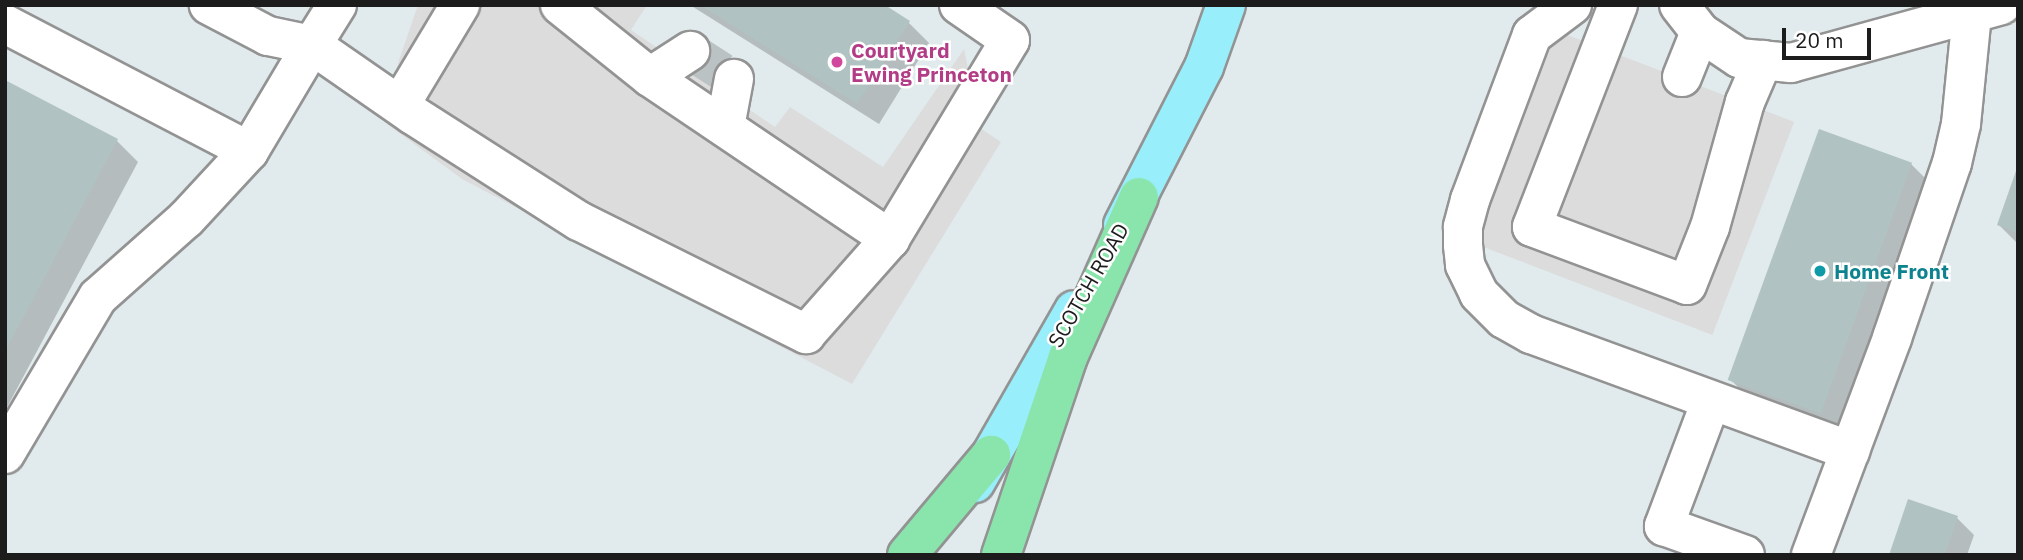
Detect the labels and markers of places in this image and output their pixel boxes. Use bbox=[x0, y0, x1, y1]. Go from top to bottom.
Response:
place label: Courtyard Ewing Princeton bbox=[851, 37, 1012, 87]
marker: Courtyard Ewing Princeton bbox=[829, 54, 845, 70]
place label: Home Front bbox=[1834, 258, 1949, 284]
marker: Home Front bbox=[1812, 263, 1828, 279]

